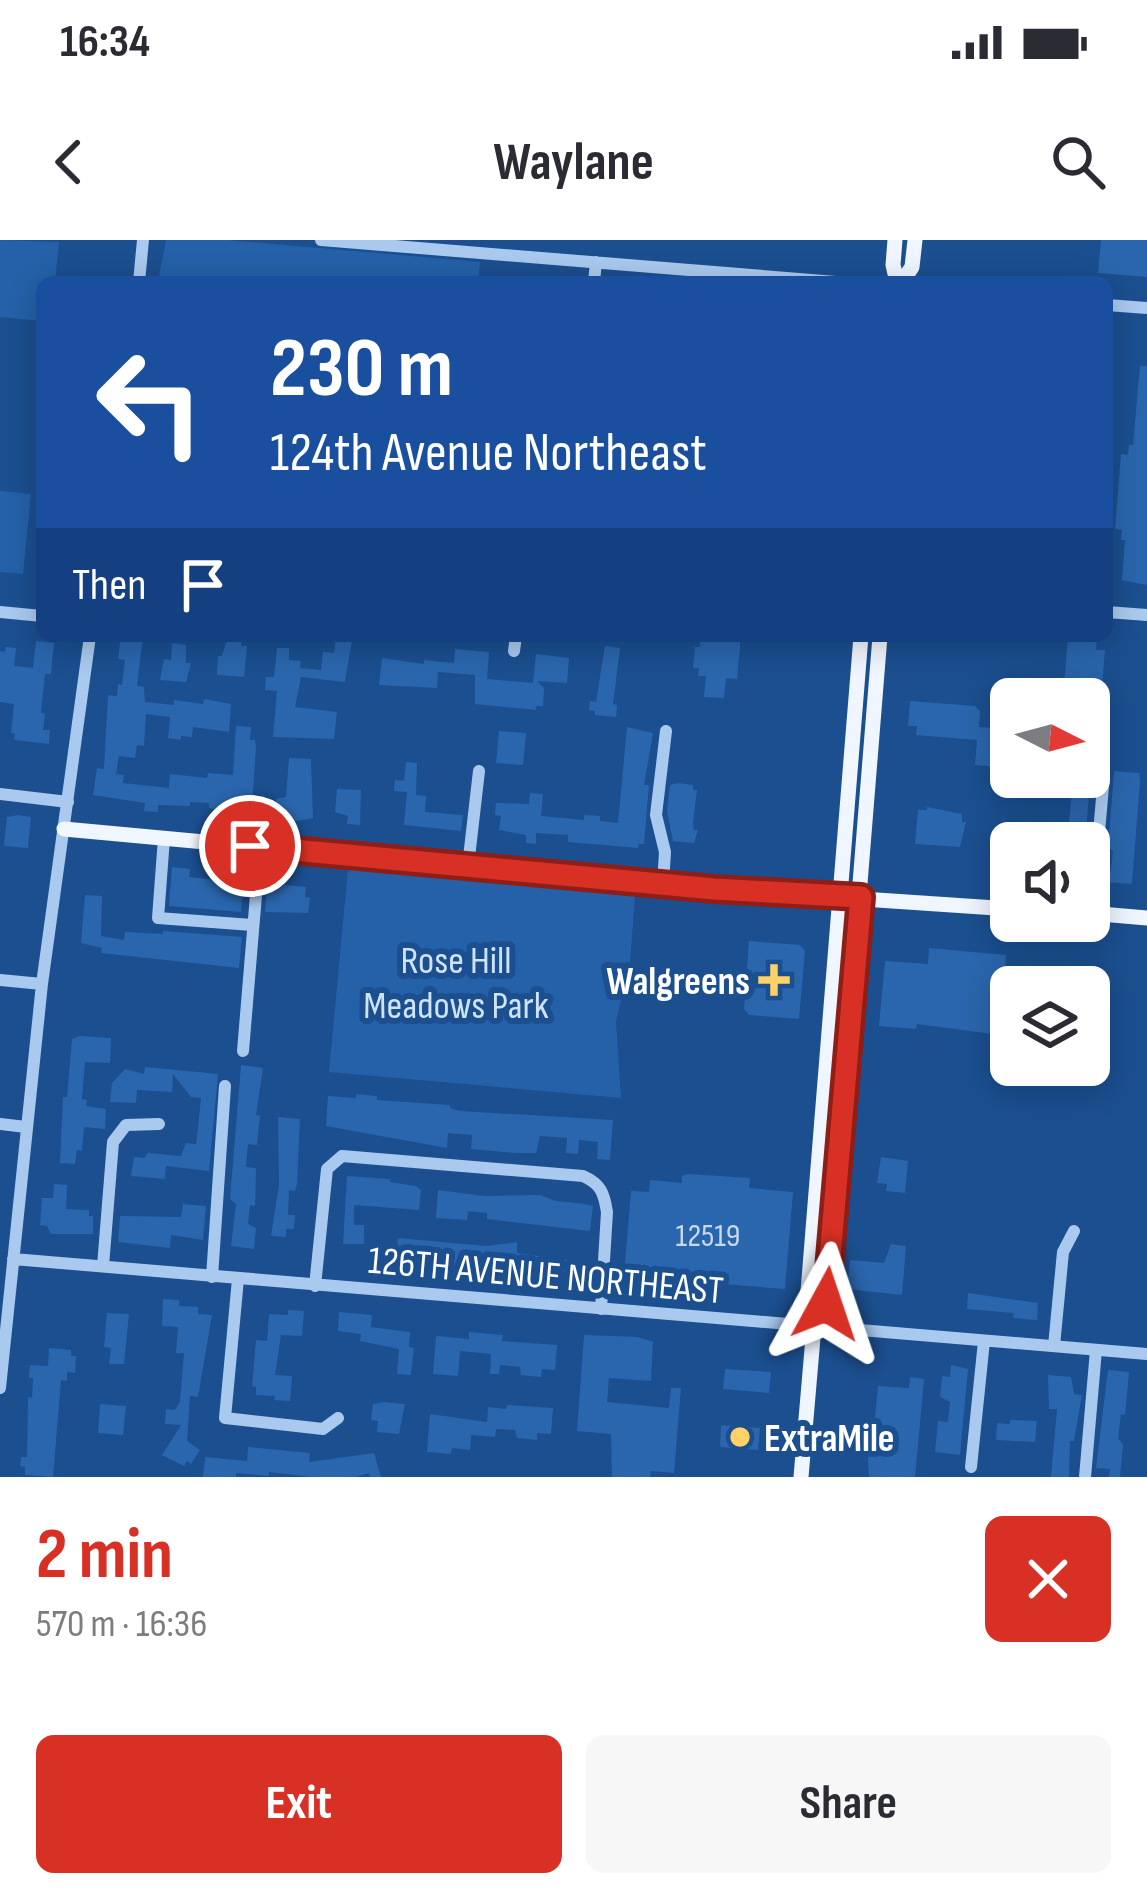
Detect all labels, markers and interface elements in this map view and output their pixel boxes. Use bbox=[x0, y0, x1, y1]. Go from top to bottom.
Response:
text: 16:34 bbox=[60, 15, 150, 70]
icon: back bbox=[36, 129, 102, 195]
icon: search bbox=[1045, 129, 1111, 195]
text: Waylane bbox=[493, 130, 654, 195]
text: 230 m bbox=[270, 319, 453, 420]
icon: left bbox=[72, 324, 228, 480]
text: 124th Avenue Northeast bbox=[270, 421, 707, 486]
icon: arrive bbox=[170, 552, 236, 618]
text: Then bbox=[72, 558, 146, 613]
north arrow bbox=[990, 678, 1110, 798]
map controls bbox=[990, 678, 1110, 1086]
pin bbox=[199, 795, 301, 897]
icon: arrive bbox=[217, 813, 283, 879]
button: sound bbox=[990, 822, 1110, 942]
park label: Rose Hill Meadows Park bbox=[363, 938, 549, 1030]
place label: Walgreens bbox=[606, 959, 750, 1006]
button: layers bbox=[990, 966, 1110, 1086]
marker: Walgreens bbox=[761, 967, 787, 993]
house number: 12519 bbox=[676, 1216, 740, 1256]
street label: 126TH AVENUE NORTHEAST bbox=[366, 1238, 725, 1315]
position arrow bbox=[763, 1241, 889, 1367]
place label: ExtraMile bbox=[764, 1416, 895, 1463]
marker: ExtraMile bbox=[727, 1424, 753, 1450]
text: 2 min bbox=[36, 1512, 173, 1599]
button: close bbox=[985, 1516, 1111, 1642]
text: 570 m · 16:36 bbox=[36, 1601, 207, 1648]
button: Exit bbox=[36, 1735, 562, 1873]
button: Share bbox=[586, 1735, 1111, 1873]

